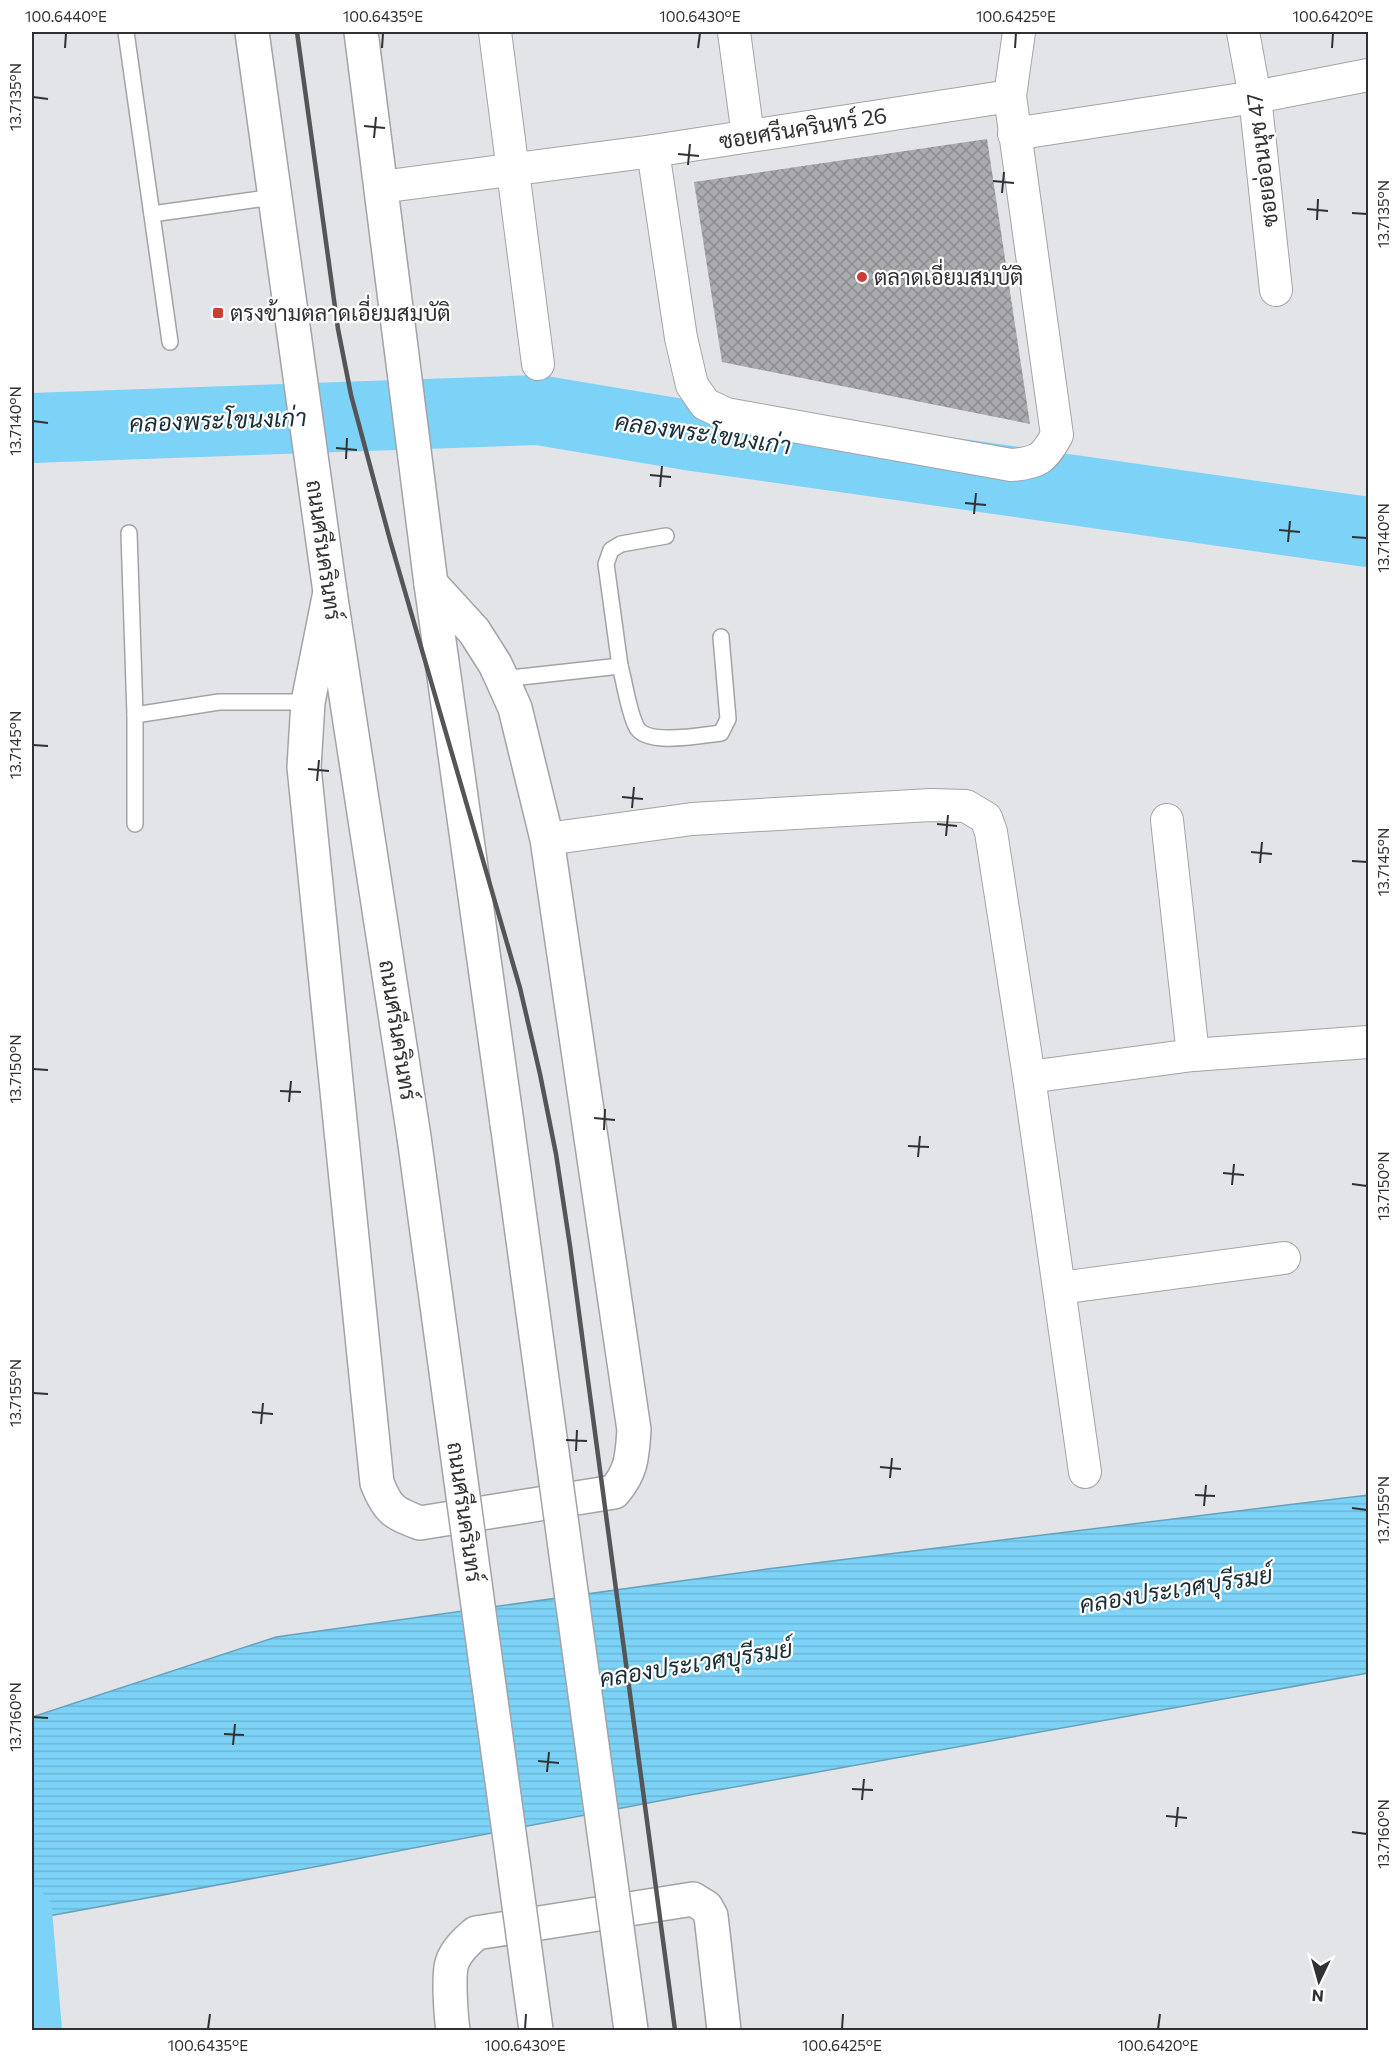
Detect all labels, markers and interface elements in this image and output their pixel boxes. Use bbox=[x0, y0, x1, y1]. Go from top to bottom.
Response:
text: 100.6440°E bbox=[25, 7, 107, 25]
text: 100.6435°E bbox=[343, 7, 423, 25]
text: 100.6430°E bbox=[659, 7, 741, 25]
text: 100.6425°E bbox=[976, 7, 1056, 25]
text: 100.6420°E bbox=[1293, 7, 1374, 25]
text: 13.7135°N bbox=[6, 63, 24, 131]
street label: ซอยอ่อนนุช 47 bbox=[1240, 91, 1286, 229]
street label: ซอยศรีนครินทร์ 26 bbox=[717, 101, 889, 154]
text: 13.7135°N bbox=[1374, 180, 1392, 248]
place label: ตลาดเอี่ยมสมบัติ bbox=[874, 258, 1023, 290]
marker: ตลาดเอี่ยมสมบัติ bbox=[855, 270, 869, 284]
place label: ตรงข้ามตลาดเอี่ยมสมบัติ bbox=[230, 294, 451, 326]
marker: ตรงข้ามตลาดเอี่ยมสมบัติ bbox=[211, 306, 225, 320]
text: 13.7140°N bbox=[6, 386, 24, 456]
water label: คลองพระโขนงเก่า bbox=[129, 402, 307, 437]
water label: คลองพระโขนงเก่า bbox=[613, 406, 793, 459]
street label: ถนนศรีนครินทร์ bbox=[301, 478, 348, 622]
text: 13.7140°N bbox=[1374, 503, 1392, 573]
text: 13.7145°N bbox=[6, 711, 24, 779]
text: 13.7145°N bbox=[1374, 828, 1392, 896]
street label: ถนนศรีนครินทร์ bbox=[374, 958, 423, 1102]
text: 13.7150°N bbox=[6, 1034, 24, 1104]
text: 13.7150°N bbox=[1374, 1151, 1392, 1221]
text: 13.7155°N bbox=[6, 1359, 24, 1427]
street label: ถนนศรีนครินทร์ bbox=[442, 1440, 489, 1584]
text: 13.7155°N bbox=[1374, 1476, 1392, 1544]
water label: คลองประเวศบุรีรมย์ bbox=[1077, 1558, 1278, 1621]
water label: คลองประเวศบุรีรมย์ bbox=[597, 1632, 798, 1695]
text: 13.7160°N bbox=[6, 1682, 24, 1752]
text: 13.7160°N bbox=[1374, 1799, 1392, 1869]
north arrow bbox=[1289, 1951, 1349, 2011]
text: N bbox=[1311, 1986, 1324, 2006]
text: 100.6435°E bbox=[168, 2036, 248, 2054]
text: 100.6430°E bbox=[484, 2036, 566, 2054]
text: 100.6425°E bbox=[802, 2036, 882, 2054]
text: 100.6420°E bbox=[1118, 2036, 1199, 2054]

